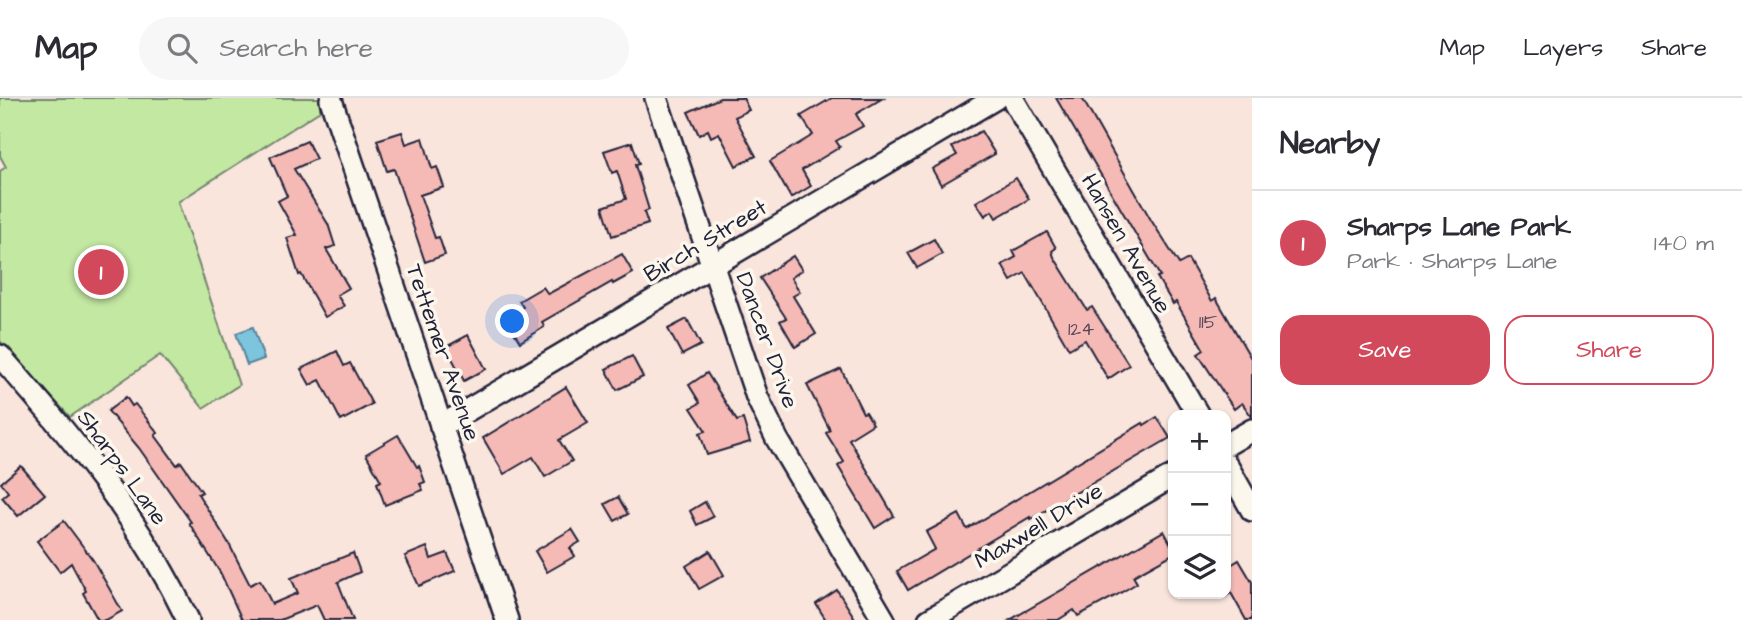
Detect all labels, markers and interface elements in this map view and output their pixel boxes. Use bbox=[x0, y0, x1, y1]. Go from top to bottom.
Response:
search box bbox=[139, 17, 629, 80]
text: Map bbox=[35, 25, 97, 71]
icon: search bbox=[163, 29, 201, 67]
text: Search here bbox=[219, 30, 373, 66]
text: Map bbox=[1440, 31, 1485, 65]
text: Layers bbox=[1523, 31, 1603, 65]
text: Share bbox=[1641, 31, 1707, 65]
text: Nearby bbox=[1280, 123, 1380, 165]
street label: Hansen Avenue bbox=[1073, 168, 1179, 319]
street label: Birch Street bbox=[638, 191, 774, 290]
text: Sharps Lane Park bbox=[1347, 209, 1571, 245]
text: 1 bbox=[1302, 227, 1304, 259]
text: 140 m bbox=[1654, 227, 1714, 259]
text: Park · Sharps Lane bbox=[1347, 245, 1558, 277]
pin: 1 bbox=[78, 246, 124, 298]
street label: Tettemer Avenue bbox=[398, 260, 488, 445]
street label: Dancer Drive bbox=[728, 268, 806, 413]
your location bbox=[495, 304, 529, 338]
house number: 115 bbox=[1199, 309, 1218, 336]
button: Save bbox=[1280, 315, 1490, 385]
button: Share bbox=[1504, 315, 1714, 385]
house number: 124 bbox=[1068, 316, 1094, 343]
street label: Sharps Lane bbox=[69, 403, 175, 532]
map controls bbox=[1168, 410, 1231, 599]
button: + bbox=[1168, 410, 1231, 473]
button: − bbox=[1168, 473, 1231, 536]
street label: Maxwell Drive bbox=[968, 475, 1109, 577]
button: layers bbox=[1168, 536, 1231, 599]

